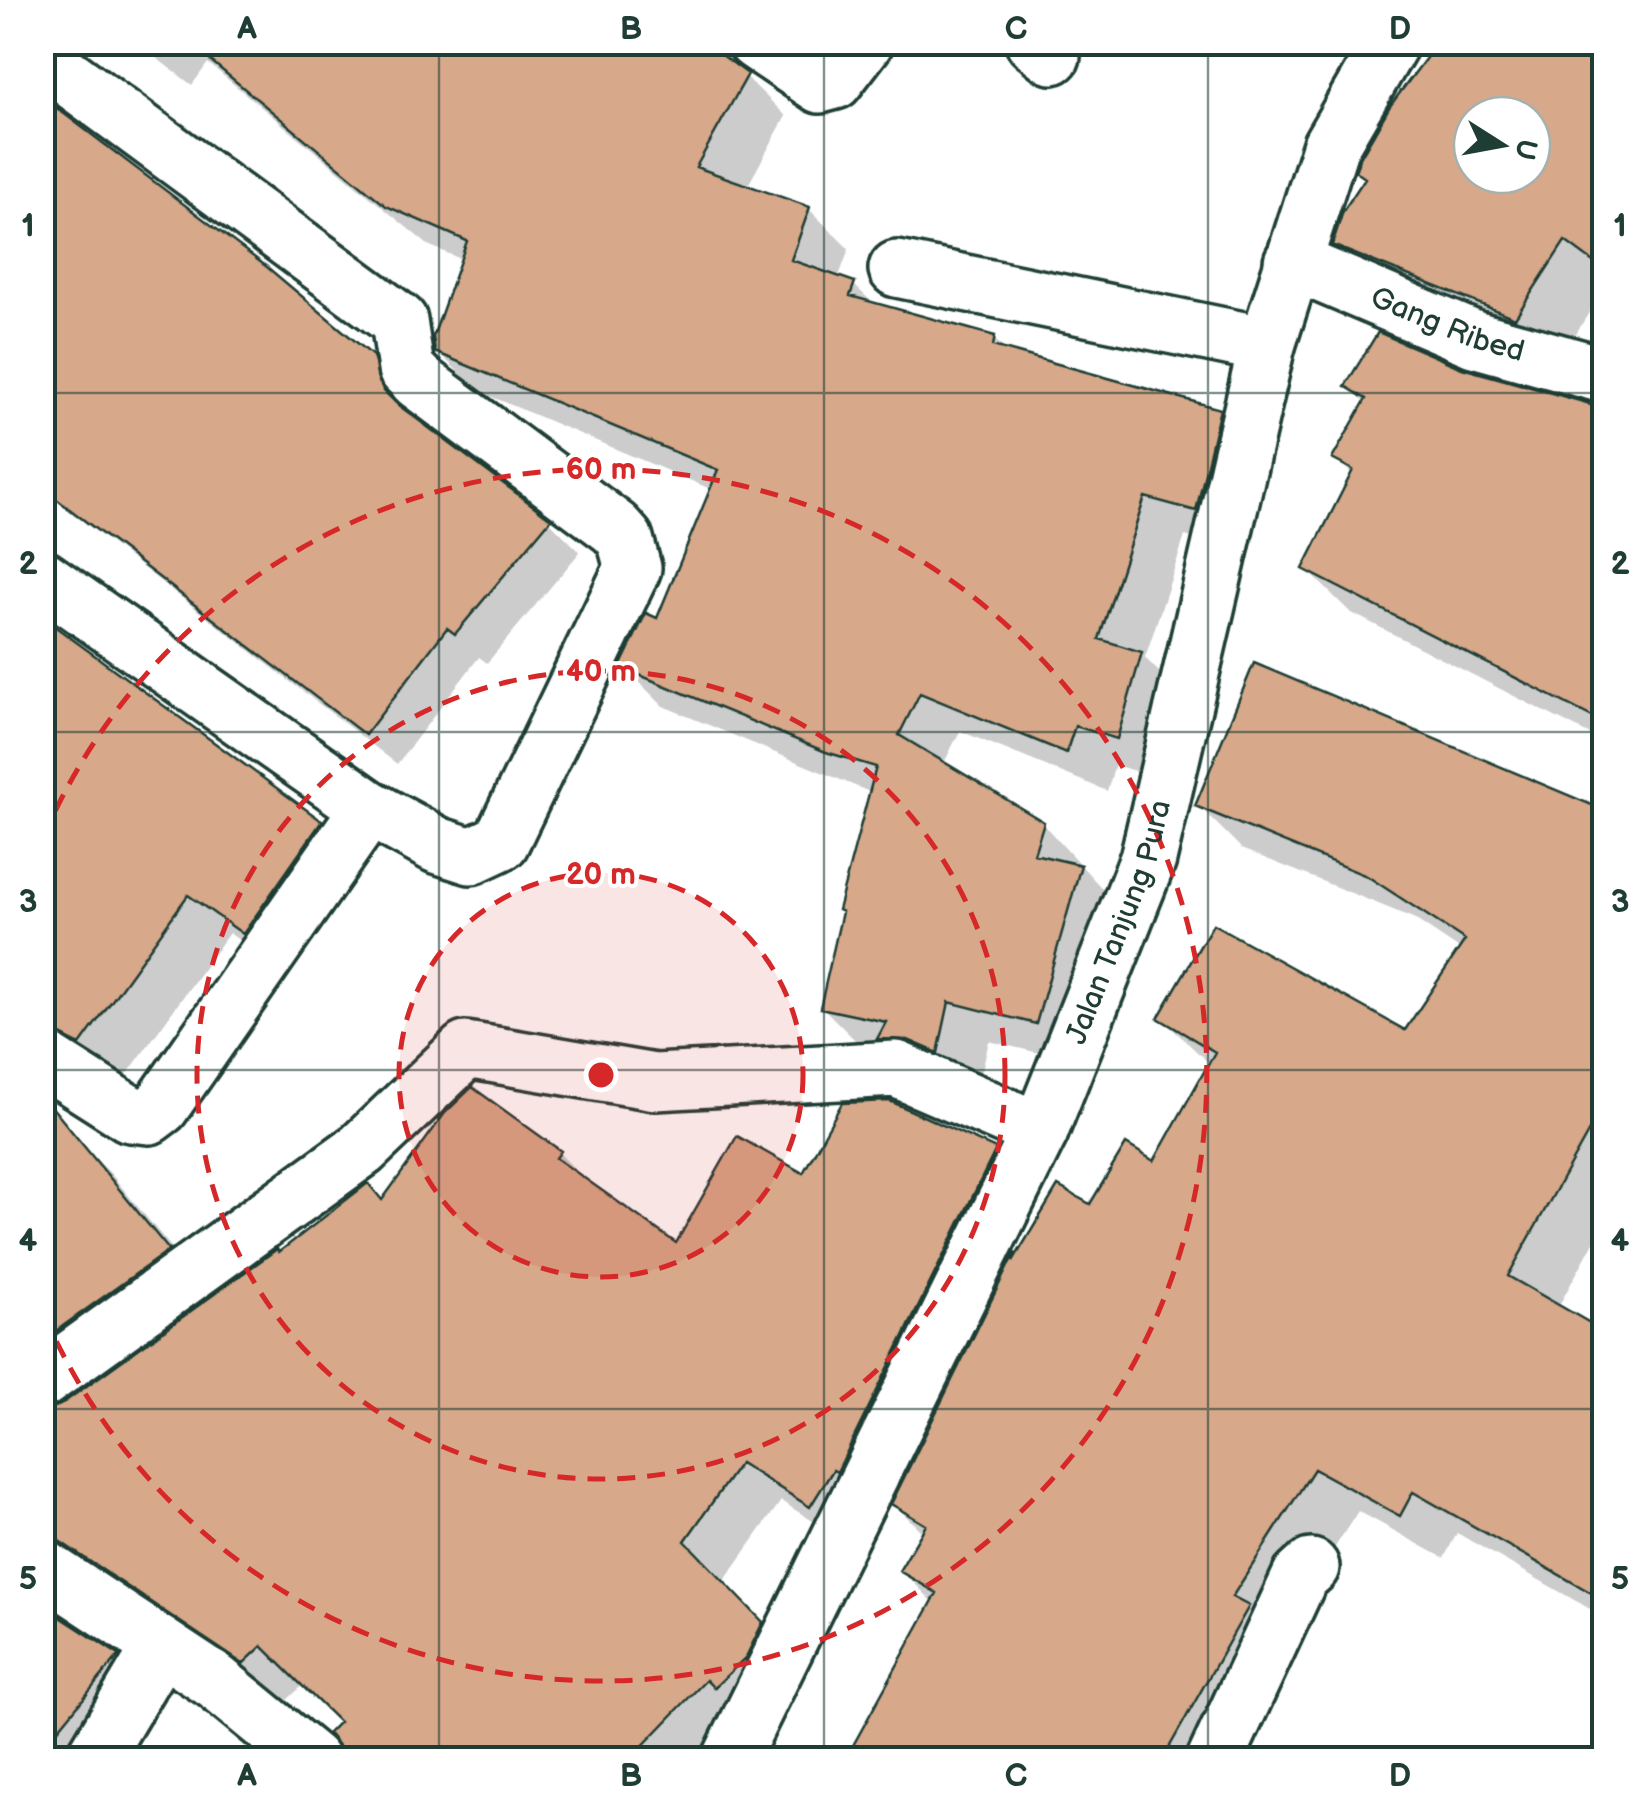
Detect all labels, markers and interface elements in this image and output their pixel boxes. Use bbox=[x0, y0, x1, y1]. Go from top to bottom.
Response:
text: A bbox=[236, 10, 257, 49]
text: B bbox=[620, 10, 642, 49]
text: C bbox=[1005, 10, 1027, 49]
text: D bbox=[1389, 10, 1411, 49]
north arrow bbox=[1452, 95, 1552, 195]
text: U bbox=[1507, 137, 1543, 162]
text: 1 bbox=[21, 207, 35, 246]
text: 1 bbox=[1613, 207, 1627, 246]
street label: Gang Ribed bbox=[1365, 279, 1528, 370]
text: 60 m bbox=[566, 452, 636, 488]
text: 2 bbox=[18, 545, 38, 584]
text: 2 bbox=[1610, 545, 1630, 584]
text: 40 m bbox=[566, 654, 636, 690]
street label: Jalan Tanjung Pura bbox=[1058, 797, 1179, 1049]
text: 20 m bbox=[566, 857, 636, 893]
text: 3 bbox=[19, 883, 37, 922]
text: 3 bbox=[1611, 883, 1629, 922]
centre of rings bbox=[583, 1057, 619, 1093]
text: 4 bbox=[19, 1222, 38, 1261]
text: 4 bbox=[1611, 1222, 1630, 1261]
text: 5 bbox=[19, 1560, 37, 1599]
text: 5 bbox=[1611, 1560, 1629, 1599]
text: A bbox=[236, 1757, 257, 1796]
text: B bbox=[620, 1757, 642, 1796]
text: C bbox=[1005, 1757, 1027, 1796]
text: D bbox=[1389, 1757, 1411, 1796]

